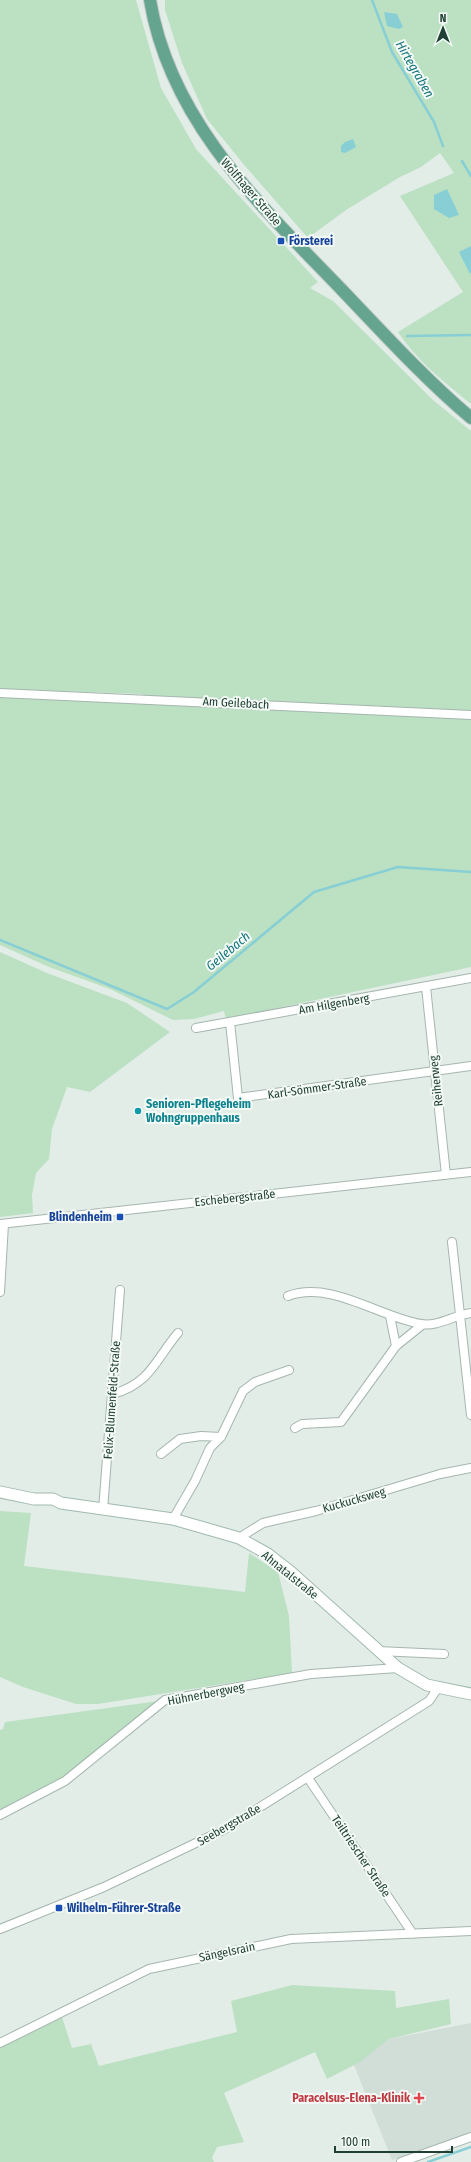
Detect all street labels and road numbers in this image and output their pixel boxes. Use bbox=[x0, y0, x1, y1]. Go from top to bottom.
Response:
street label: Wolfhager Straße bbox=[218, 156, 284, 228]
street label: Am Geilebach bbox=[202, 694, 270, 712]
street label: Am Hilgenberg bbox=[298, 991, 371, 1017]
street label: Reiherweg bbox=[426, 1054, 446, 1107]
street label: Karl-Sömmer-Straße bbox=[267, 1074, 367, 1102]
street label: Eschebergstraße bbox=[194, 1187, 276, 1209]
street label: Felix-Blumenfeld-Straße bbox=[101, 1340, 123, 1460]
street label: Kuckucksweg bbox=[321, 1484, 387, 1516]
street label: Ahnatalstraße bbox=[259, 1548, 321, 1602]
street label: Hühnerbergweg bbox=[167, 1680, 246, 1708]
street label: Seebergstraße bbox=[195, 1801, 263, 1849]
street label: Teiltriescher Straße bbox=[328, 1812, 394, 1900]
street label: Sängelsrain bbox=[198, 1939, 256, 1965]

